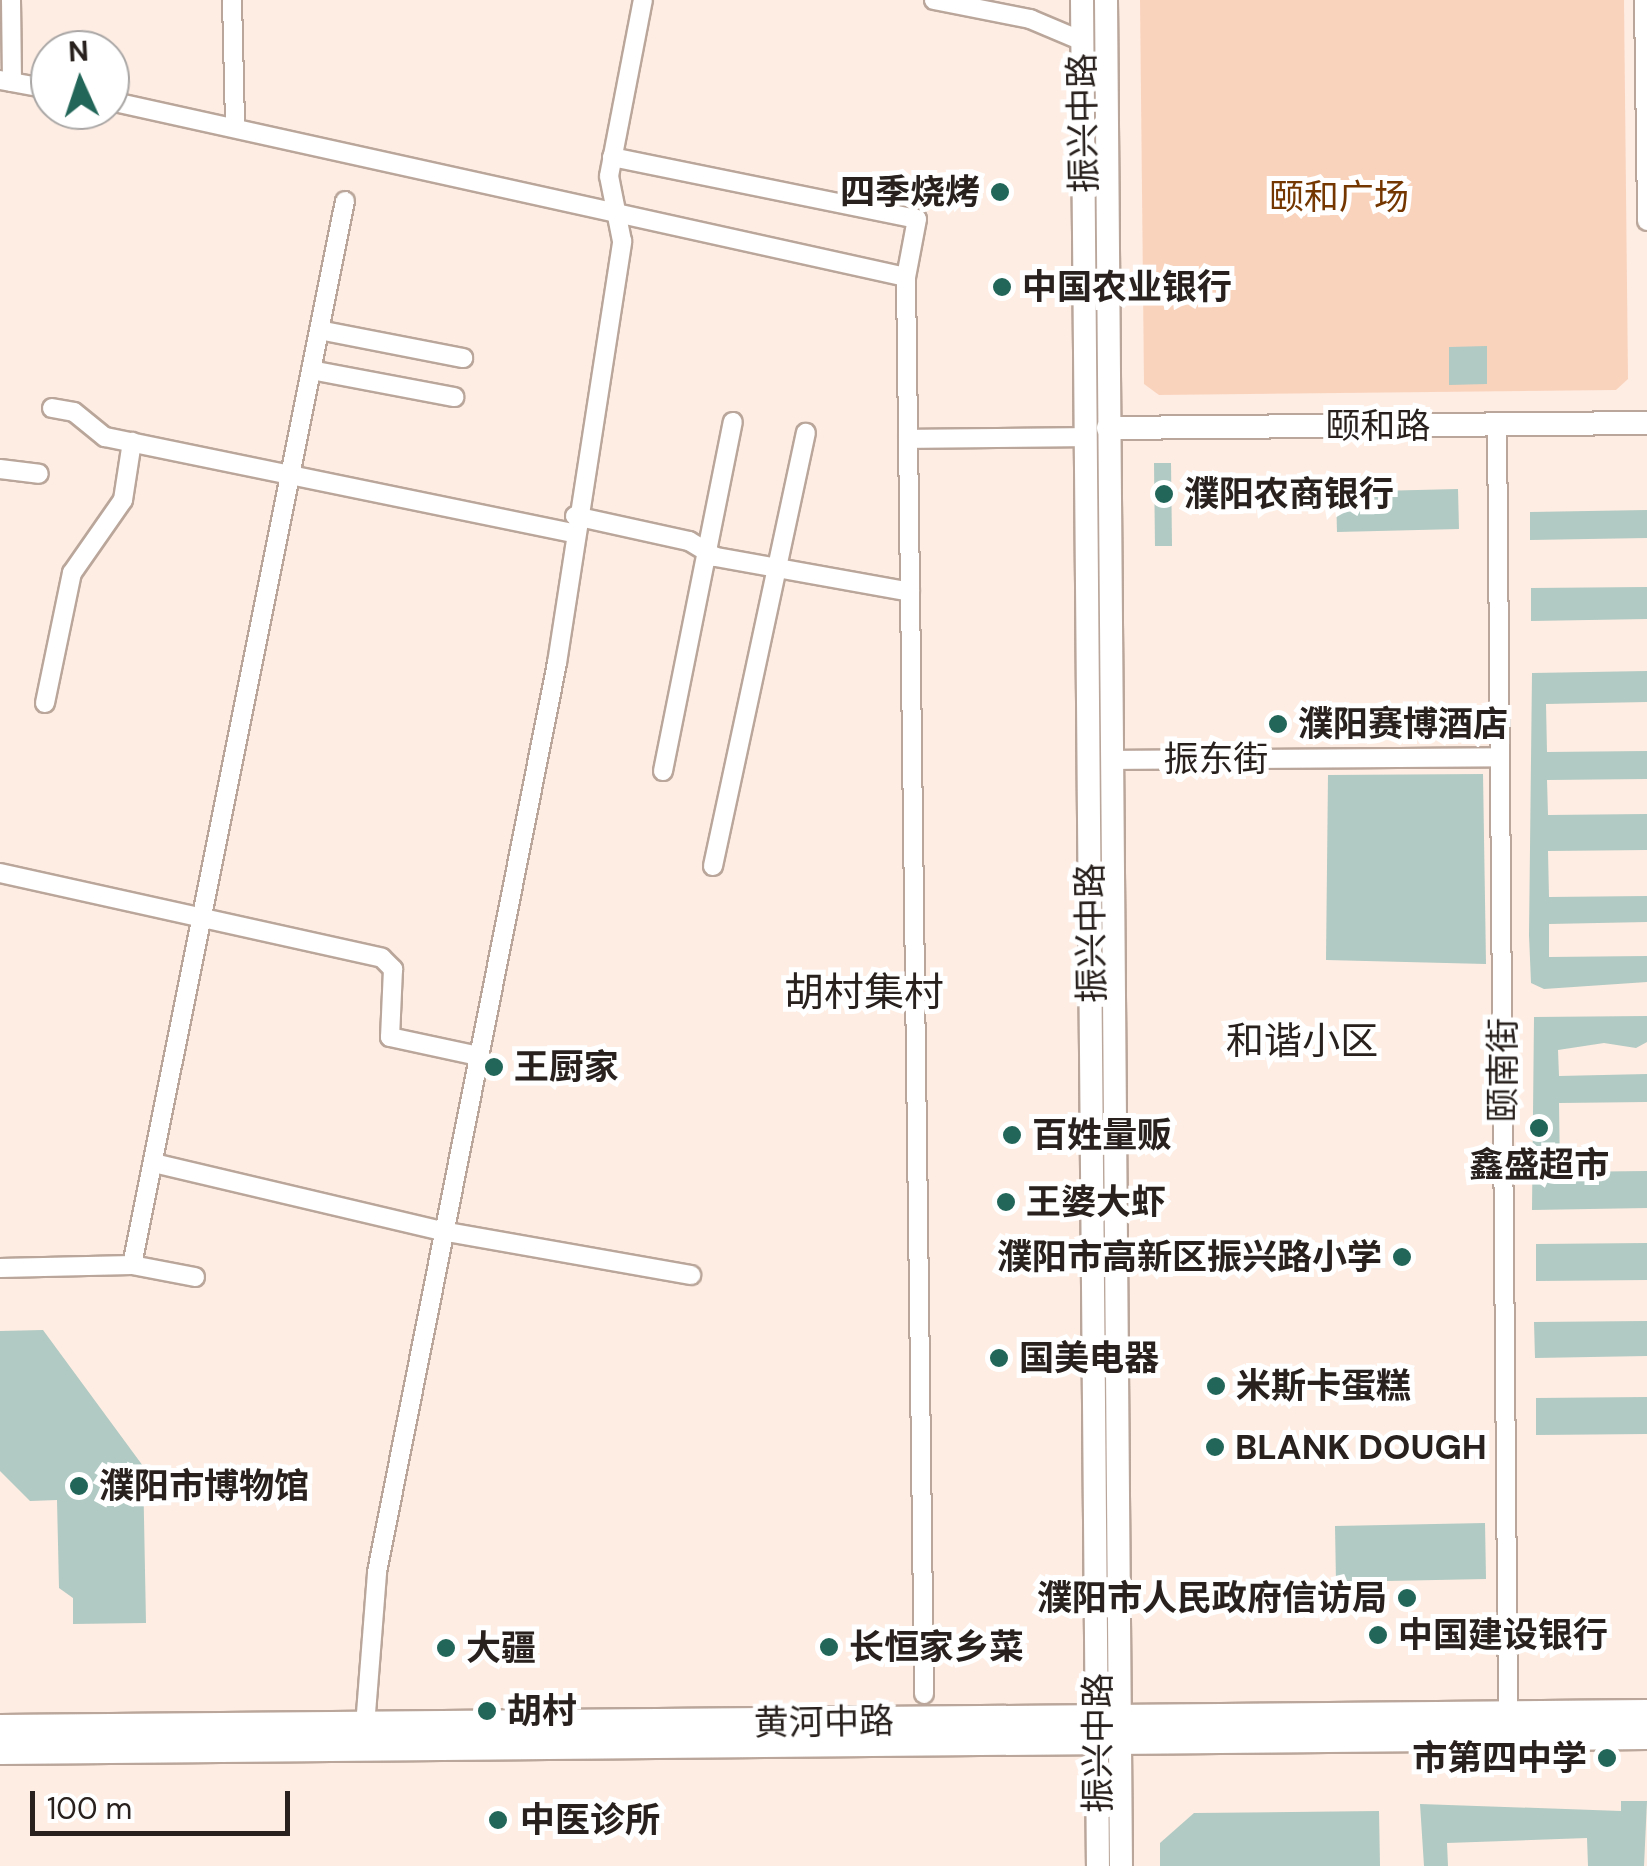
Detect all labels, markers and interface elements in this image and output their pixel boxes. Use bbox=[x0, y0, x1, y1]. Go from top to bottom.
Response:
north arrow bbox=[30, 30, 130, 130]
text: N bbox=[67, 33, 90, 71]
street label: 振兴中路 bbox=[1061, 53, 1105, 193]
place label: 四季烧烤 bbox=[840, 171, 980, 213]
park label: 颐和广场 bbox=[1269, 176, 1409, 218]
marker: 四季烧烤 bbox=[989, 181, 1011, 203]
place label: 中国农业银行 bbox=[1022, 266, 1232, 308]
marker: 中国农业银行 bbox=[991, 276, 1013, 298]
street label: 颐和路 bbox=[1326, 405, 1430, 447]
place label: 濮阳农商银行 bbox=[1184, 473, 1394, 515]
marker: 濮阳农商银行 bbox=[1153, 483, 1175, 505]
place label: 濮阳赛博酒店 bbox=[1298, 703, 1508, 745]
marker: 濮阳赛博酒店 bbox=[1267, 713, 1289, 735]
street label: 振东街 bbox=[1164, 738, 1268, 780]
street label: 振兴中路 bbox=[1069, 863, 1113, 1003]
district label: 胡村集村 bbox=[784, 968, 944, 1016]
street label: 颐南街 bbox=[1482, 1018, 1524, 1122]
district label: 和谐小区 bbox=[1226, 1019, 1378, 1065]
place label: 王厨家 bbox=[514, 1046, 619, 1088]
marker: 王厨家 bbox=[483, 1056, 505, 1078]
place label: 百姓量贩 bbox=[1032, 1114, 1172, 1156]
marker: 鑫盛超市 bbox=[1528, 1117, 1550, 1139]
marker: 百姓量贩 bbox=[1001, 1124, 1023, 1146]
place label: 鑫盛超市 bbox=[1469, 1144, 1609, 1186]
place label: 王婆大虾 bbox=[1026, 1181, 1166, 1223]
marker: 王婆大虾 bbox=[995, 1191, 1017, 1213]
place label: 濮阳市高新区振兴路小学 bbox=[997, 1236, 1382, 1278]
marker: 濮阳市高新区振兴路小学 bbox=[1391, 1246, 1413, 1268]
place label: 国美电器 bbox=[1019, 1337, 1159, 1379]
marker: 国美电器 bbox=[988, 1347, 1010, 1369]
place label: 米斯卡蛋糕 bbox=[1236, 1365, 1411, 1407]
marker: 米斯卡蛋糕 bbox=[1205, 1375, 1227, 1397]
place label: BLANK DOUGH bbox=[1235, 1426, 1487, 1468]
marker: BLANK DOUGH bbox=[1204, 1436, 1226, 1458]
place label: 濮阳市博物馆 bbox=[99, 1465, 309, 1507]
marker: 濮阳市博物馆 bbox=[68, 1475, 90, 1497]
place label: 濮阳市人民政府信访局 bbox=[1037, 1577, 1387, 1619]
marker: 濮阳市人民政府信访局 bbox=[1396, 1587, 1418, 1609]
place label: 中国建设银行 bbox=[1398, 1614, 1608, 1656]
marker: 中国建设银行 bbox=[1367, 1624, 1389, 1646]
place label: 长恒家乡菜 bbox=[849, 1626, 1024, 1668]
place label: 大疆 bbox=[466, 1627, 536, 1669]
marker: 长恒家乡菜 bbox=[818, 1636, 840, 1658]
marker: 大疆 bbox=[435, 1637, 457, 1659]
street label: 振兴中路 bbox=[1077, 1673, 1119, 1813]
place label: 胡村 bbox=[507, 1690, 577, 1732]
marker: 胡村 bbox=[476, 1700, 498, 1722]
street label: 黄河中路 bbox=[754, 1700, 894, 1744]
place label: 市第四中学 bbox=[1412, 1737, 1587, 1779]
marker: 市第四中学 bbox=[1596, 1747, 1618, 1769]
scale bar bbox=[35, 1771, 295, 1833]
text: 100 m bbox=[47, 1789, 132, 1828]
place label: 中医诊所 bbox=[520, 1799, 660, 1841]
marker: 中医诊所 bbox=[485, 1807, 511, 1833]

